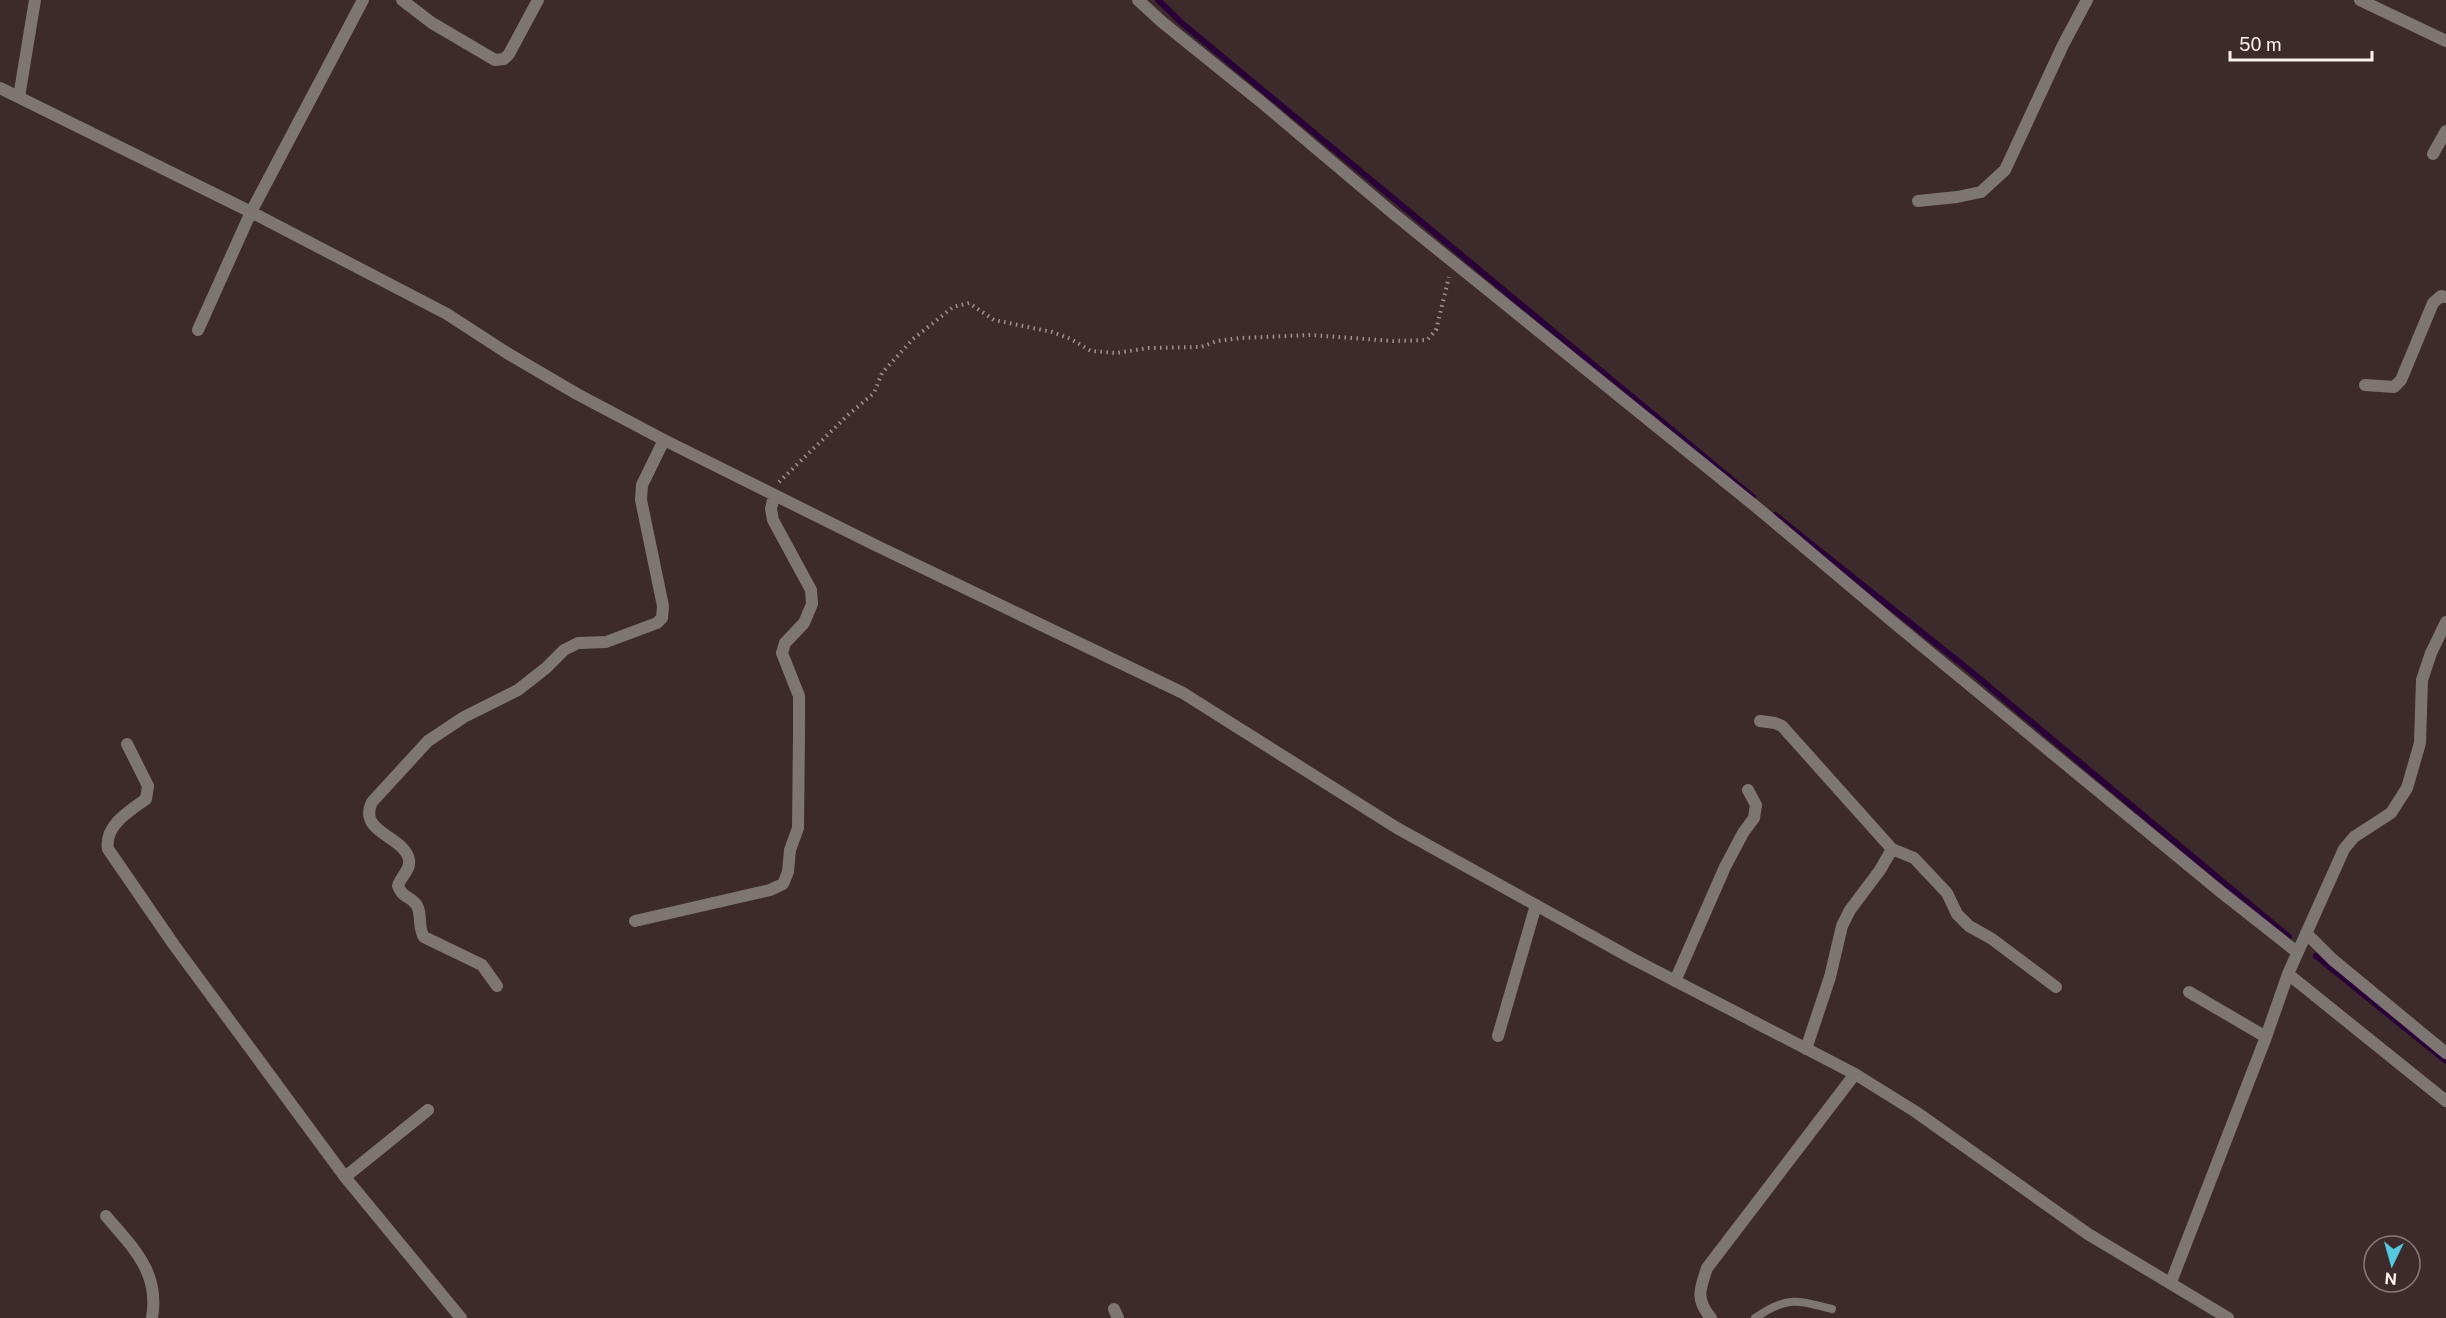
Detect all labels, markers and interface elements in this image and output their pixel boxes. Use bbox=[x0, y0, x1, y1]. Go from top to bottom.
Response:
scale bar bbox=[2230, 24, 2372, 62]
text: 50 m bbox=[2239, 34, 2282, 55]
north arrow bbox=[2362, 1234, 2422, 1294]
text: N bbox=[2384, 1268, 2398, 1288]

